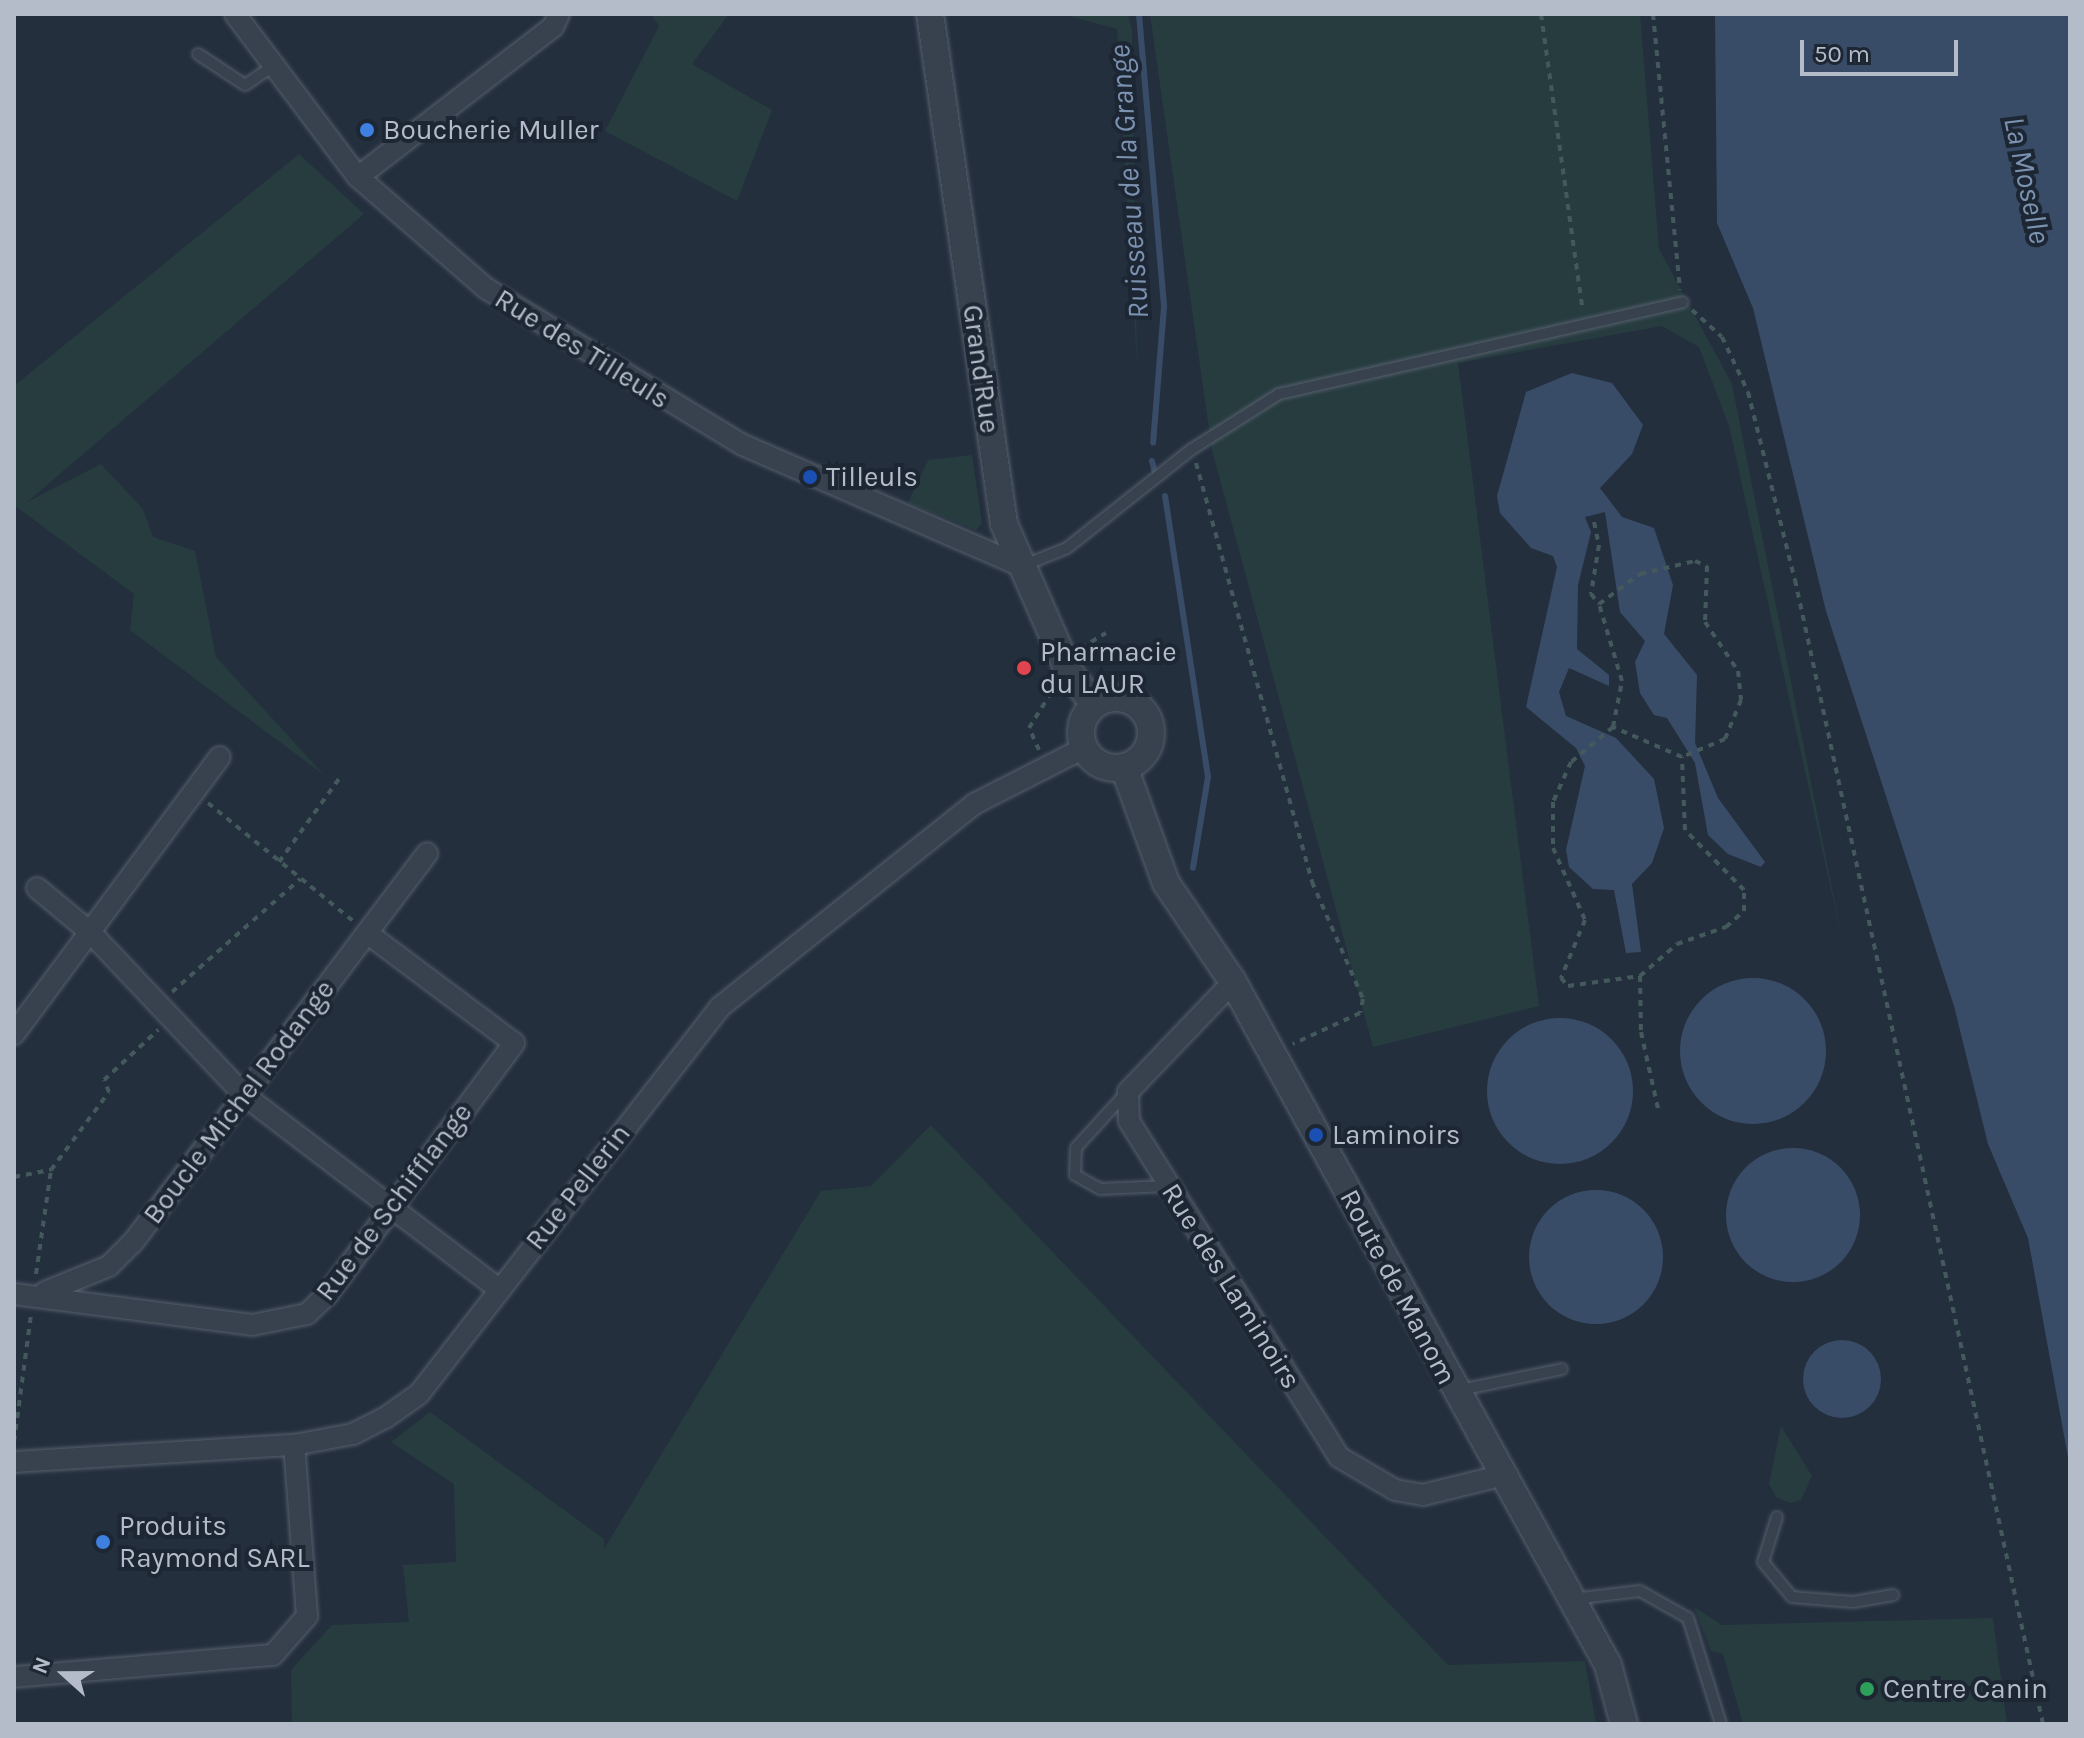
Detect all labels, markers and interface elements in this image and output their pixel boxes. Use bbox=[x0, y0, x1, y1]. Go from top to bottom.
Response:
scale bar bbox=[1804, 24, 1962, 74]
text: 50 m bbox=[1814, 40, 1870, 68]
water label: Ruisseau de la Grange bbox=[1101, 44, 1157, 320]
place label: Boucherie Muller bbox=[383, 113, 599, 147]
water label: La Moselle bbox=[1996, 113, 2058, 247]
marker: Boucherie Muller bbox=[358, 121, 376, 139]
street label: Rue des Tilleuls bbox=[489, 282, 675, 416]
street label: Grand'Rue bbox=[955, 303, 1007, 435]
place label: Tilleuls bbox=[826, 460, 918, 494]
marker: Tilleuls bbox=[801, 468, 819, 486]
place label: Pharmacie du LAUR bbox=[1040, 635, 1177, 701]
marker: Pharmacie du LAUR bbox=[1015, 659, 1033, 677]
street label: Boucle Michel Rodange bbox=[136, 973, 342, 1231]
street label: Rue de Schifflange bbox=[309, 1096, 479, 1308]
street label: Rue Pellerin bbox=[518, 1117, 638, 1257]
place label: Laminoirs bbox=[1332, 1118, 1460, 1152]
marker: Laminoirs bbox=[1307, 1126, 1325, 1144]
street label: Rue des Laminoirs bbox=[1154, 1177, 1308, 1395]
street label: Route de Manom bbox=[1332, 1184, 1464, 1390]
place label: Produits Raymond SARL bbox=[119, 1509, 309, 1575]
marker: Produits Raymond SARL bbox=[94, 1533, 112, 1551]
north arrow bbox=[24, 1634, 104, 1714]
text: N bbox=[27, 1653, 57, 1677]
place label: Centre Canin bbox=[1883, 1672, 2048, 1706]
marker: Centre Canin bbox=[1858, 1680, 1876, 1698]

